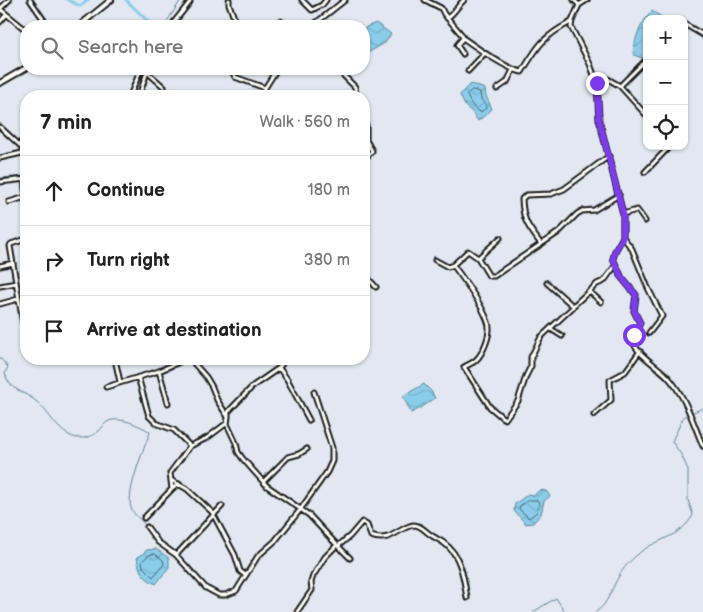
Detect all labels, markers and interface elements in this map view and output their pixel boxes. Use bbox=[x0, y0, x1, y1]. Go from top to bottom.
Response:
map controls bbox=[643, 15, 688, 150]
button: + bbox=[643, 15, 688, 60]
search box bbox=[20, 20, 370, 75]
icon: search bbox=[38, 34, 66, 62]
text: Search here bbox=[78, 36, 183, 59]
button: − bbox=[643, 60, 688, 105]
route end bbox=[586, 72, 609, 95]
button: locate bbox=[643, 105, 688, 150]
text: 7 min bbox=[40, 110, 92, 135]
text: Walk · 560 m bbox=[260, 113, 350, 132]
icon: ahead bbox=[40, 177, 68, 205]
text: Continue bbox=[87, 179, 165, 202]
text: 180 m bbox=[308, 181, 350, 200]
icon: right bbox=[40, 247, 68, 275]
text: Turn right bbox=[87, 249, 170, 272]
text: 380 m bbox=[304, 251, 350, 270]
icon: arrive bbox=[40, 317, 68, 345]
text: Arrive at destination bbox=[87, 319, 262, 342]
route start bbox=[623, 324, 646, 347]

